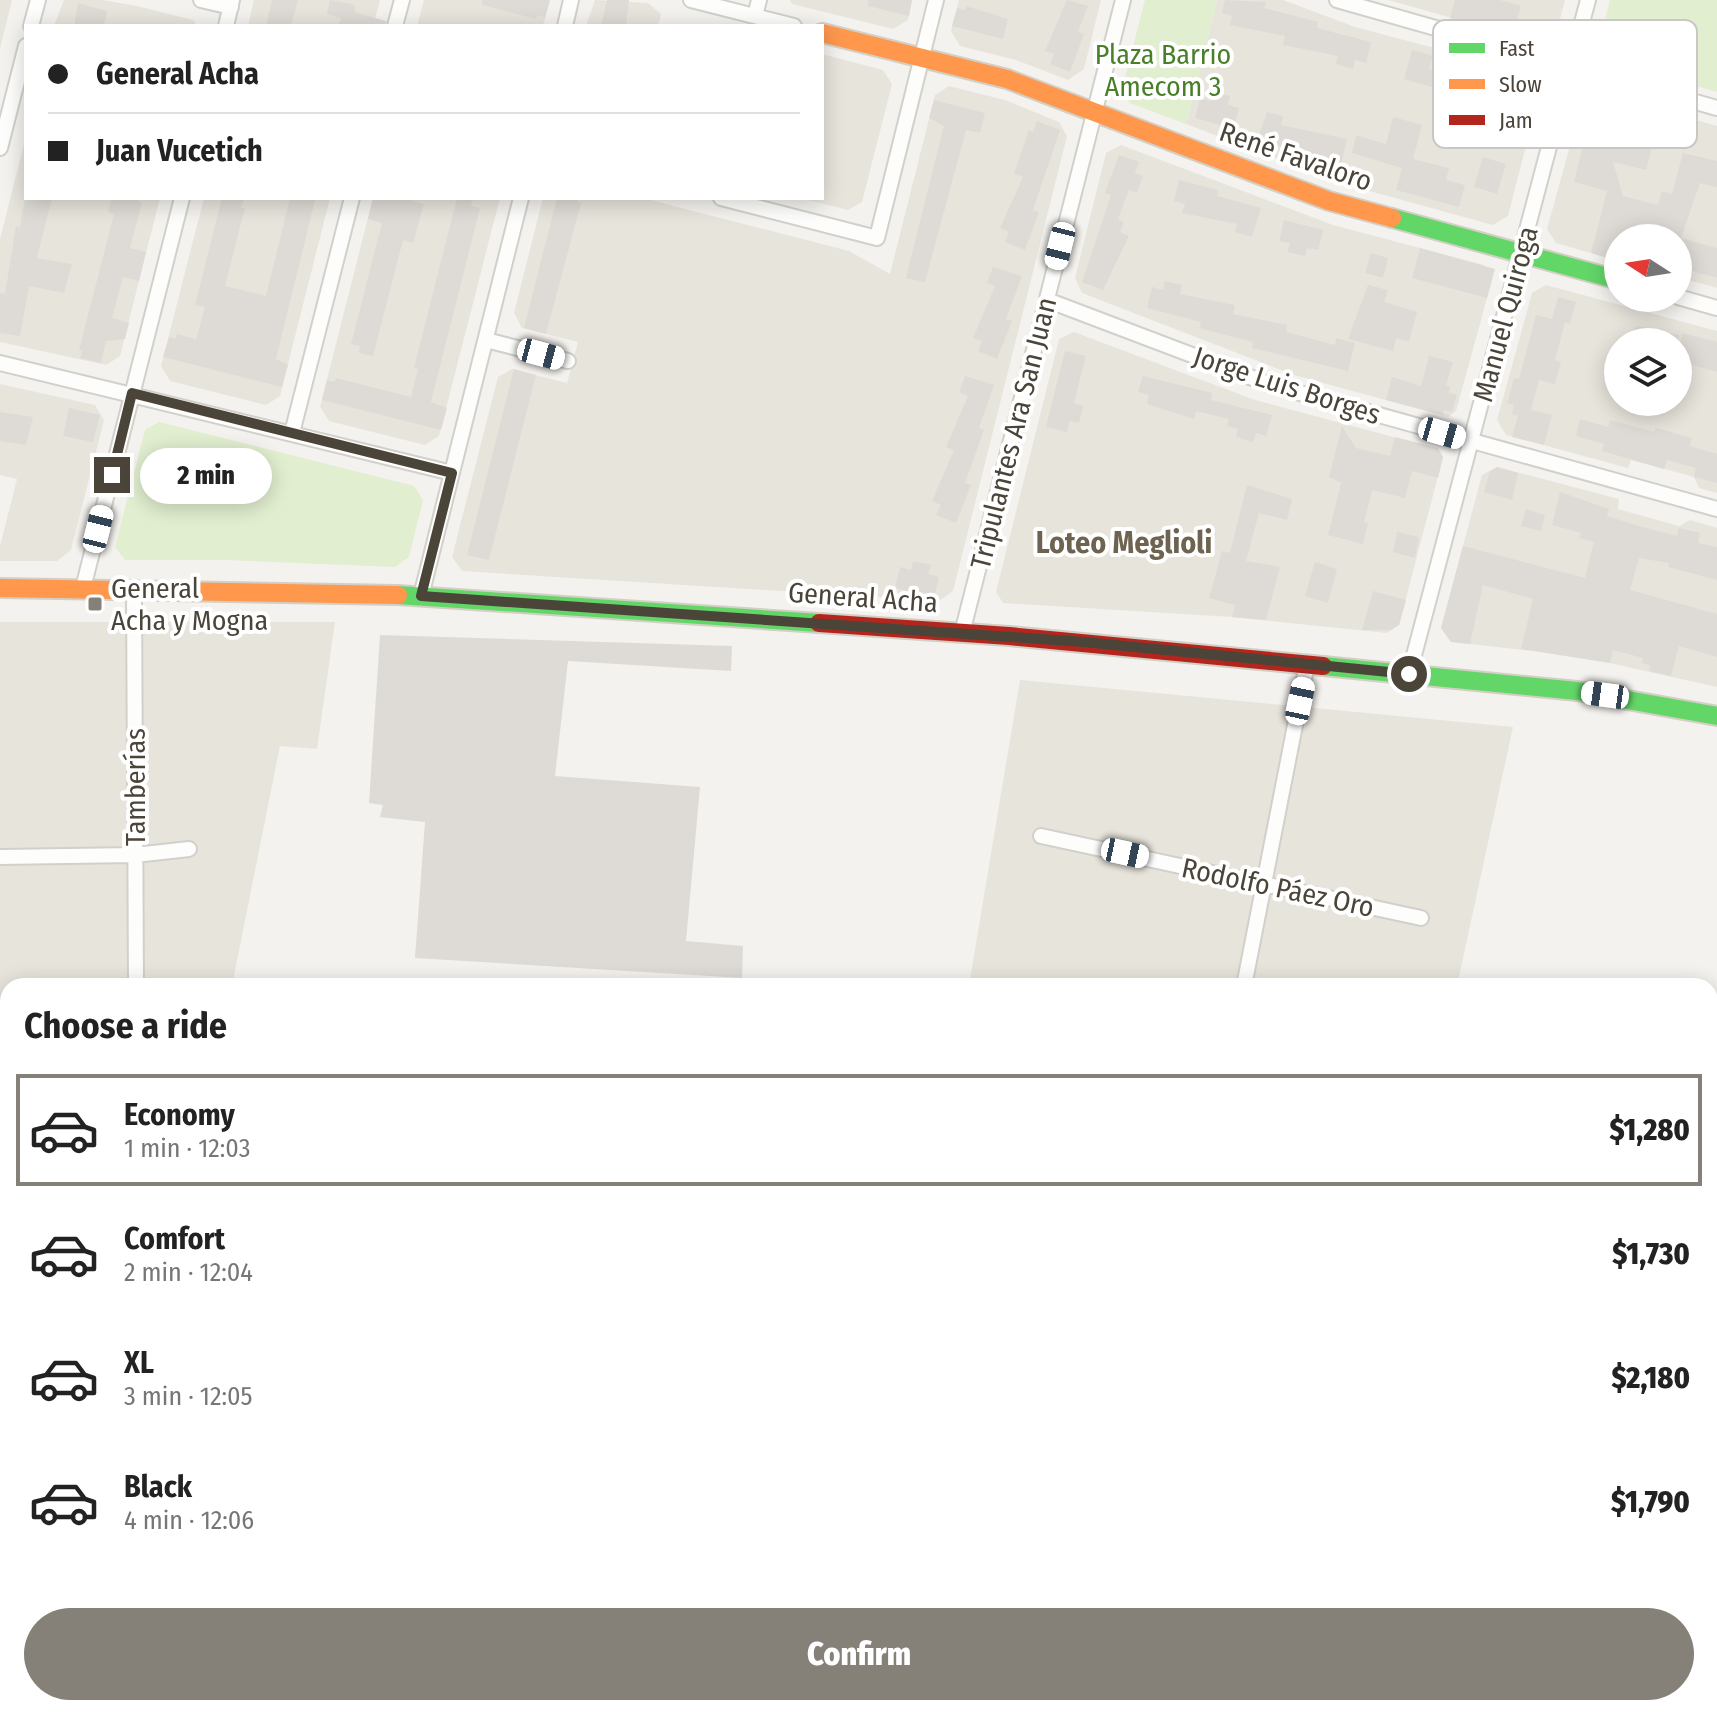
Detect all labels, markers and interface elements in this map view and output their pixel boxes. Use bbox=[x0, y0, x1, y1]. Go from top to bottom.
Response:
legend bbox=[1433, 20, 1697, 148]
text: Fast bbox=[1499, 35, 1535, 62]
park label: Plaza Barrio Amecom 3 bbox=[1095, 38, 1231, 103]
text: General Acha bbox=[96, 56, 259, 92]
text: Slow bbox=[1499, 71, 1542, 98]
text: Jam bbox=[1499, 107, 1533, 134]
street label: René Favaloro bbox=[1215, 115, 1376, 198]
text: Juan Vucetich bbox=[96, 133, 263, 169]
car bbox=[1043, 220, 1077, 272]
street label: Manuel Quiroga bbox=[1466, 223, 1545, 405]
north arrow bbox=[1604, 224, 1692, 312]
map controls bbox=[1604, 224, 1692, 416]
street label: Tripulantes Ara San Juan bbox=[964, 294, 1063, 572]
button: layers bbox=[1604, 328, 1692, 416]
car bbox=[515, 336, 567, 372]
street label: Jorge Luis Borges bbox=[1189, 340, 1385, 431]
car bbox=[1416, 415, 1468, 451]
callout: 2 min bbox=[140, 447, 272, 503]
route end bbox=[94, 457, 130, 493]
text: 2 min bbox=[177, 460, 235, 491]
car bbox=[81, 503, 115, 555]
district label: Loteo Meglioli bbox=[1036, 525, 1212, 561]
place label: General Acha y Mogna bbox=[111, 572, 268, 637]
street label: General Acha bbox=[787, 576, 939, 619]
marker: General Acha y Mogna bbox=[86, 595, 104, 613]
route start bbox=[1391, 656, 1427, 692]
car bbox=[1283, 675, 1317, 727]
car bbox=[1580, 680, 1630, 710]
street label: Tamberías bbox=[119, 728, 152, 846]
car bbox=[1099, 836, 1151, 870]
street label: Rodolfo Páez Oro bbox=[1179, 851, 1377, 924]
text: Choose a ride bbox=[24, 1004, 227, 1048]
icon: car bbox=[28, 1094, 100, 1166]
text: Economy bbox=[124, 1097, 235, 1133]
text: $1,280 bbox=[1609, 1112, 1690, 1148]
text: 1 min · 12:03 bbox=[124, 1133, 250, 1164]
icon: car bbox=[28, 1218, 100, 1290]
text: Comfort bbox=[124, 1221, 225, 1257]
text: $1,730 bbox=[1612, 1236, 1690, 1272]
text: 2 min · 12:04 bbox=[124, 1257, 253, 1288]
icon: car bbox=[28, 1342, 100, 1414]
text: XL bbox=[124, 1345, 154, 1381]
text: $2,180 bbox=[1612, 1360, 1690, 1396]
text: 3 min · 12:05 bbox=[124, 1381, 252, 1412]
icon: car bbox=[28, 1466, 100, 1538]
text: Black bbox=[124, 1469, 192, 1505]
text: $1,790 bbox=[1611, 1484, 1690, 1520]
text: 4 min · 12:06 bbox=[124, 1505, 254, 1536]
button: Confirm bbox=[24, 1608, 1694, 1700]

